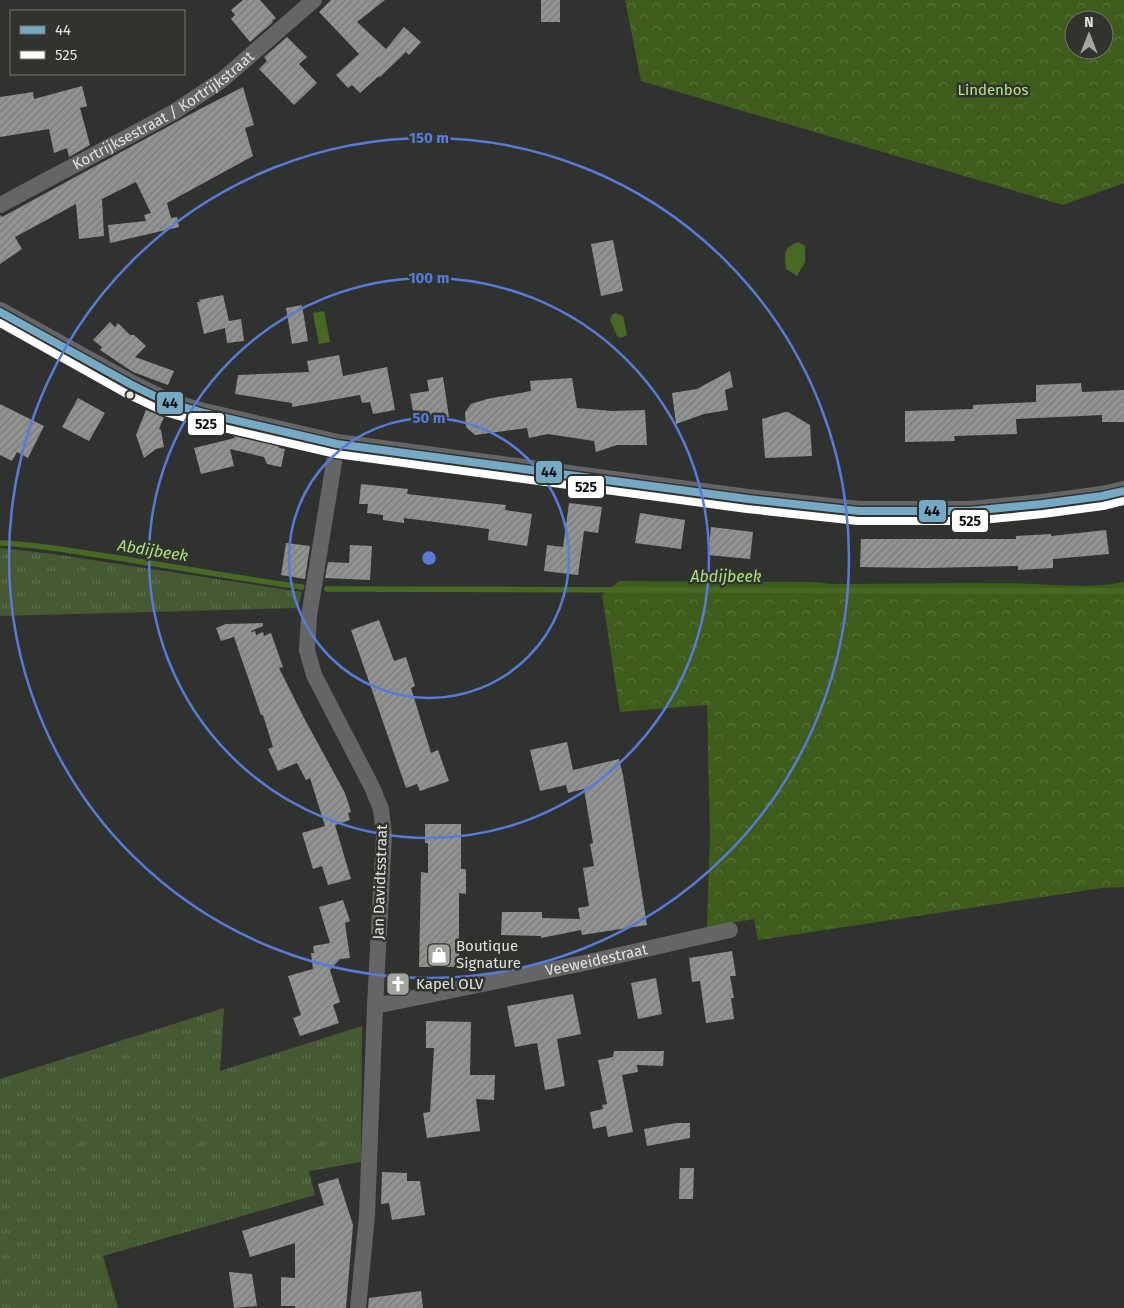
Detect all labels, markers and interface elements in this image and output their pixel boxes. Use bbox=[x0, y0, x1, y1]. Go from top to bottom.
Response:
legend bbox=[10, 10, 185, 75]
north arrow bbox=[1064, 10, 1114, 60]
text: N bbox=[1084, 14, 1094, 31]
text: 44 bbox=[55, 21, 71, 39]
text: 525 bbox=[55, 46, 77, 64]
street label: Kortrijksestraat / Kortrijkstraat bbox=[70, 47, 258, 174]
park label: Lindenbos bbox=[957, 81, 1029, 99]
text: 150 m bbox=[409, 129, 449, 147]
text: 100 m bbox=[409, 269, 449, 287]
unlabelled marker bbox=[125, 390, 135, 400]
line badge: 44 bbox=[156, 391, 184, 415]
text: 44 bbox=[162, 395, 178, 412]
text: 50 m bbox=[412, 409, 446, 427]
line badge: 525 bbox=[187, 412, 225, 436]
text: 525 bbox=[195, 416, 218, 433]
line badge: 44 bbox=[535, 460, 563, 484]
text: 44 bbox=[541, 464, 557, 481]
line badge: 525 bbox=[567, 475, 605, 499]
text: 525 bbox=[575, 479, 598, 496]
line badge: 44 bbox=[918, 499, 947, 523]
text: 44 bbox=[924, 503, 940, 520]
line badge: 525 bbox=[951, 509, 989, 533]
text: 525 bbox=[959, 513, 982, 530]
water label: Abdijbeek bbox=[115, 535, 190, 565]
centre of rings bbox=[420, 549, 438, 567]
water label: Abdijbeek bbox=[689, 567, 762, 586]
street label: Jan Davidtsstraat bbox=[369, 824, 391, 940]
place label: Boutique Signature bbox=[456, 937, 521, 972]
street label: Veeweidestraat bbox=[544, 940, 650, 980]
shop icon: Boutique Signature bbox=[426, 942, 452, 968]
church icon: Kapel OLV bbox=[385, 971, 411, 997]
place label: Kapel OLV bbox=[416, 975, 484, 993]

